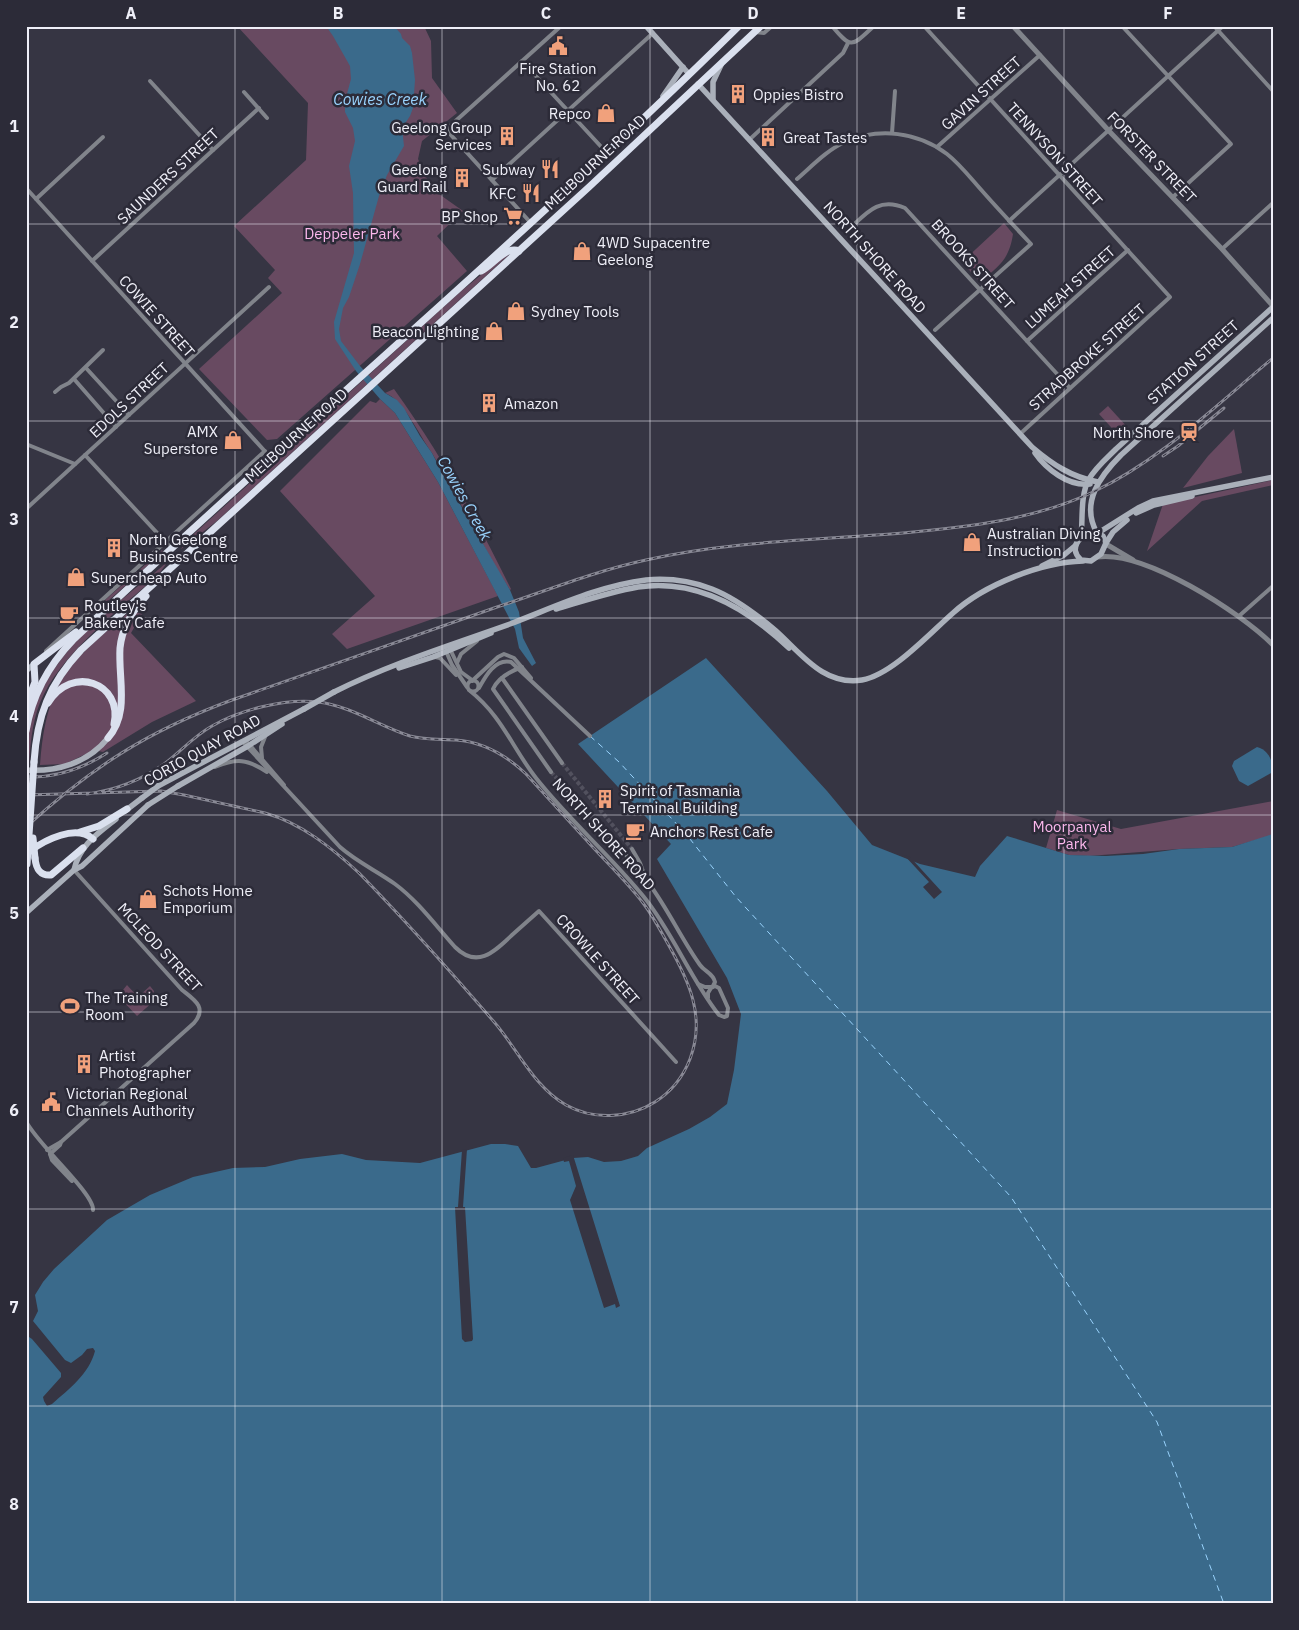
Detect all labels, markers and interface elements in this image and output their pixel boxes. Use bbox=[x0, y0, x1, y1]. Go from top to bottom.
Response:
text: A bbox=[126, 3, 137, 23]
text: B bbox=[333, 3, 344, 23]
text: C bbox=[541, 3, 551, 23]
text: D bbox=[747, 3, 759, 23]
text: E bbox=[956, 3, 966, 23]
text: F bbox=[1163, 3, 1173, 23]
public building icon: Fire Station No. 62 bbox=[547, 35, 569, 57]
street label: GAVIN STREET bbox=[937, 52, 1025, 134]
place label: Fire Station No. 62 bbox=[519, 59, 597, 95]
building icon: Oppies Bistro bbox=[727, 83, 749, 105]
place label: Oppies Bistro bbox=[753, 85, 844, 104]
water label: Cowies Creek bbox=[333, 89, 428, 109]
street label: TENNYSON STREET bbox=[1003, 98, 1107, 210]
shop icon: Repco bbox=[595, 102, 617, 124]
place label: Repco bbox=[549, 104, 591, 123]
street label: FORSTER STREET bbox=[1103, 107, 1201, 207]
street label: MELBOURNE ROAD bbox=[541, 110, 649, 214]
text: 1 bbox=[9, 116, 19, 136]
place label: Geelong Group Services bbox=[391, 118, 492, 154]
street label: SAUNDERS STREET bbox=[113, 124, 223, 228]
building icon: Geelong Group Services bbox=[496, 125, 518, 147]
building icon: Great Tastes bbox=[757, 126, 779, 148]
place label: Great Tastes bbox=[783, 128, 867, 147]
restaurant icon: Subway bbox=[539, 158, 561, 180]
place label: Geelong Guard Rail bbox=[377, 160, 447, 196]
place label: Subway bbox=[482, 160, 536, 179]
building icon: Geelong Guard Rail bbox=[451, 167, 473, 189]
restaurant icon: KFC bbox=[520, 182, 542, 204]
place label: KFC bbox=[489, 184, 516, 203]
street label: NORTH SHORE ROAD bbox=[820, 197, 930, 317]
supermarket icon: BP Shop bbox=[502, 205, 524, 227]
place label: BP Shop bbox=[441, 207, 498, 226]
street label: BROOKS STREET bbox=[927, 215, 1019, 313]
park label: Deppeler Park bbox=[304, 224, 400, 243]
place label: 4WD Supacentre Geelong bbox=[597, 233, 710, 269]
shop icon: 4WD Supacentre Geelong bbox=[571, 240, 593, 262]
street label: LUMEAH STREET bbox=[1021, 241, 1119, 332]
street label: COWIE STREET bbox=[115, 271, 199, 361]
street label: STRADBROKE STREET bbox=[1025, 299, 1150, 415]
shop icon: Sydney Tools bbox=[505, 300, 527, 322]
place label: Sydney Tools bbox=[531, 302, 619, 321]
text: 2 bbox=[9, 312, 19, 332]
street label: STATION STREET bbox=[1143, 316, 1243, 408]
shop icon: Beacon Lighting bbox=[483, 320, 505, 342]
place label: Beacon Lighting bbox=[372, 322, 479, 341]
street label: EDOLS STREET bbox=[85, 358, 173, 442]
street label: MELBOURNE ROAD bbox=[241, 384, 351, 486]
building icon: Amazon bbox=[478, 392, 500, 414]
place label: Amazon bbox=[504, 394, 558, 413]
station icon: North Shore bbox=[1178, 421, 1200, 443]
place label: AMX Superstore bbox=[144, 422, 218, 458]
place label: North Shore bbox=[1093, 423, 1174, 442]
shop icon: AMX Superstore bbox=[222, 429, 244, 451]
water label: Cowies Creek bbox=[434, 452, 497, 544]
text: 3 bbox=[9, 509, 19, 529]
place label: Australian Diving Instruction bbox=[987, 524, 1100, 560]
place label: North Geelong Business Centre bbox=[129, 530, 238, 566]
shop icon: Australian Diving Instruction bbox=[961, 531, 983, 553]
building icon: North Geelong Business Centre bbox=[103, 537, 125, 559]
shop icon: Supercheap Auto bbox=[65, 566, 87, 588]
place label: Supercheap Auto bbox=[91, 568, 207, 587]
place label: Routley's Bakery Cafe bbox=[84, 596, 165, 632]
cafe icon: Routley's Bakery Cafe bbox=[58, 603, 80, 625]
text: 4 bbox=[9, 706, 19, 726]
street label: CORIO QUAY ROAD bbox=[140, 710, 264, 790]
street label: NORTH SHORE ROAD bbox=[549, 774, 659, 894]
place label: Spirit of Tasmania Terminal Building bbox=[620, 781, 740, 817]
building icon: Spirit of Tasmania Terminal Building bbox=[594, 788, 616, 810]
park label: Moorpanyal Park bbox=[1033, 817, 1111, 853]
cafe icon: Anchors Rest Cafe bbox=[624, 820, 646, 842]
place label: Anchors Rest Cafe bbox=[650, 822, 773, 841]
place label: Schots Home Emporium bbox=[163, 881, 253, 917]
shop icon: Schots Home Emporium bbox=[137, 888, 159, 910]
street label: MCLEOD STREET bbox=[114, 899, 206, 996]
text: 5 bbox=[9, 903, 19, 923]
street label: CROWLE STREET bbox=[552, 910, 644, 1009]
place label: The Training Room bbox=[85, 988, 168, 1024]
sports icon: The Training Room bbox=[59, 995, 81, 1017]
place label: Artist Photographer bbox=[99, 1046, 191, 1082]
building icon: Artist Photographer bbox=[73, 1053, 95, 1075]
place label: Victorian Regional Channels Authority bbox=[66, 1084, 195, 1120]
public building icon: Victorian Regional Channels Authority bbox=[40, 1091, 62, 1113]
text: 6 bbox=[9, 1100, 19, 1120]
text: 7 bbox=[9, 1297, 19, 1317]
text: 8 bbox=[9, 1494, 19, 1514]

